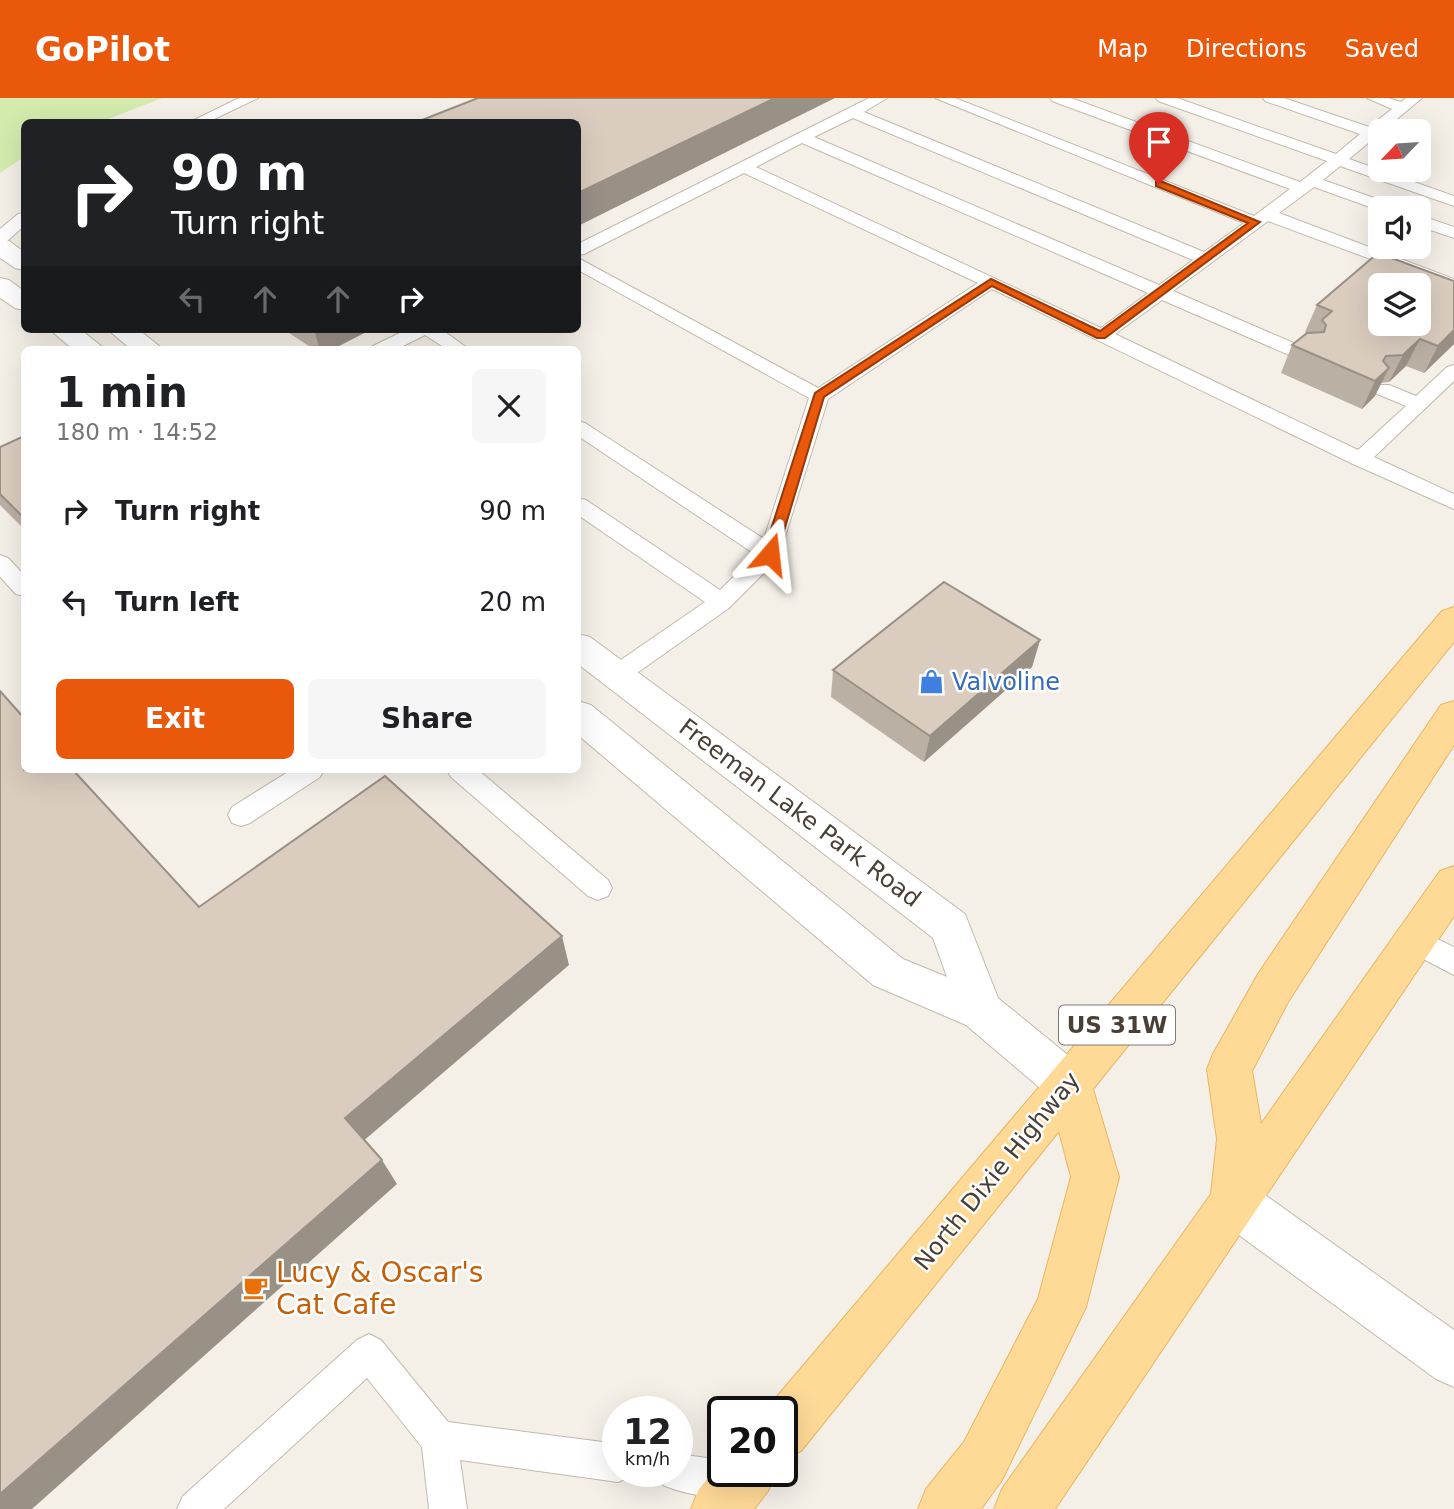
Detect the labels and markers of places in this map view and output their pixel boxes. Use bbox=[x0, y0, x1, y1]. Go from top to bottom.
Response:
pin bbox=[1129, 112, 1189, 184]
shop icon: Valvoline bbox=[918, 668, 946, 696]
place label: Valvoline bbox=[952, 668, 1060, 696]
place label: Lucy & Oscar's Cat Cafe bbox=[276, 1256, 483, 1321]
cafe icon: Lucy & Oscar's Cat Cafe bbox=[242, 1274, 270, 1302]

